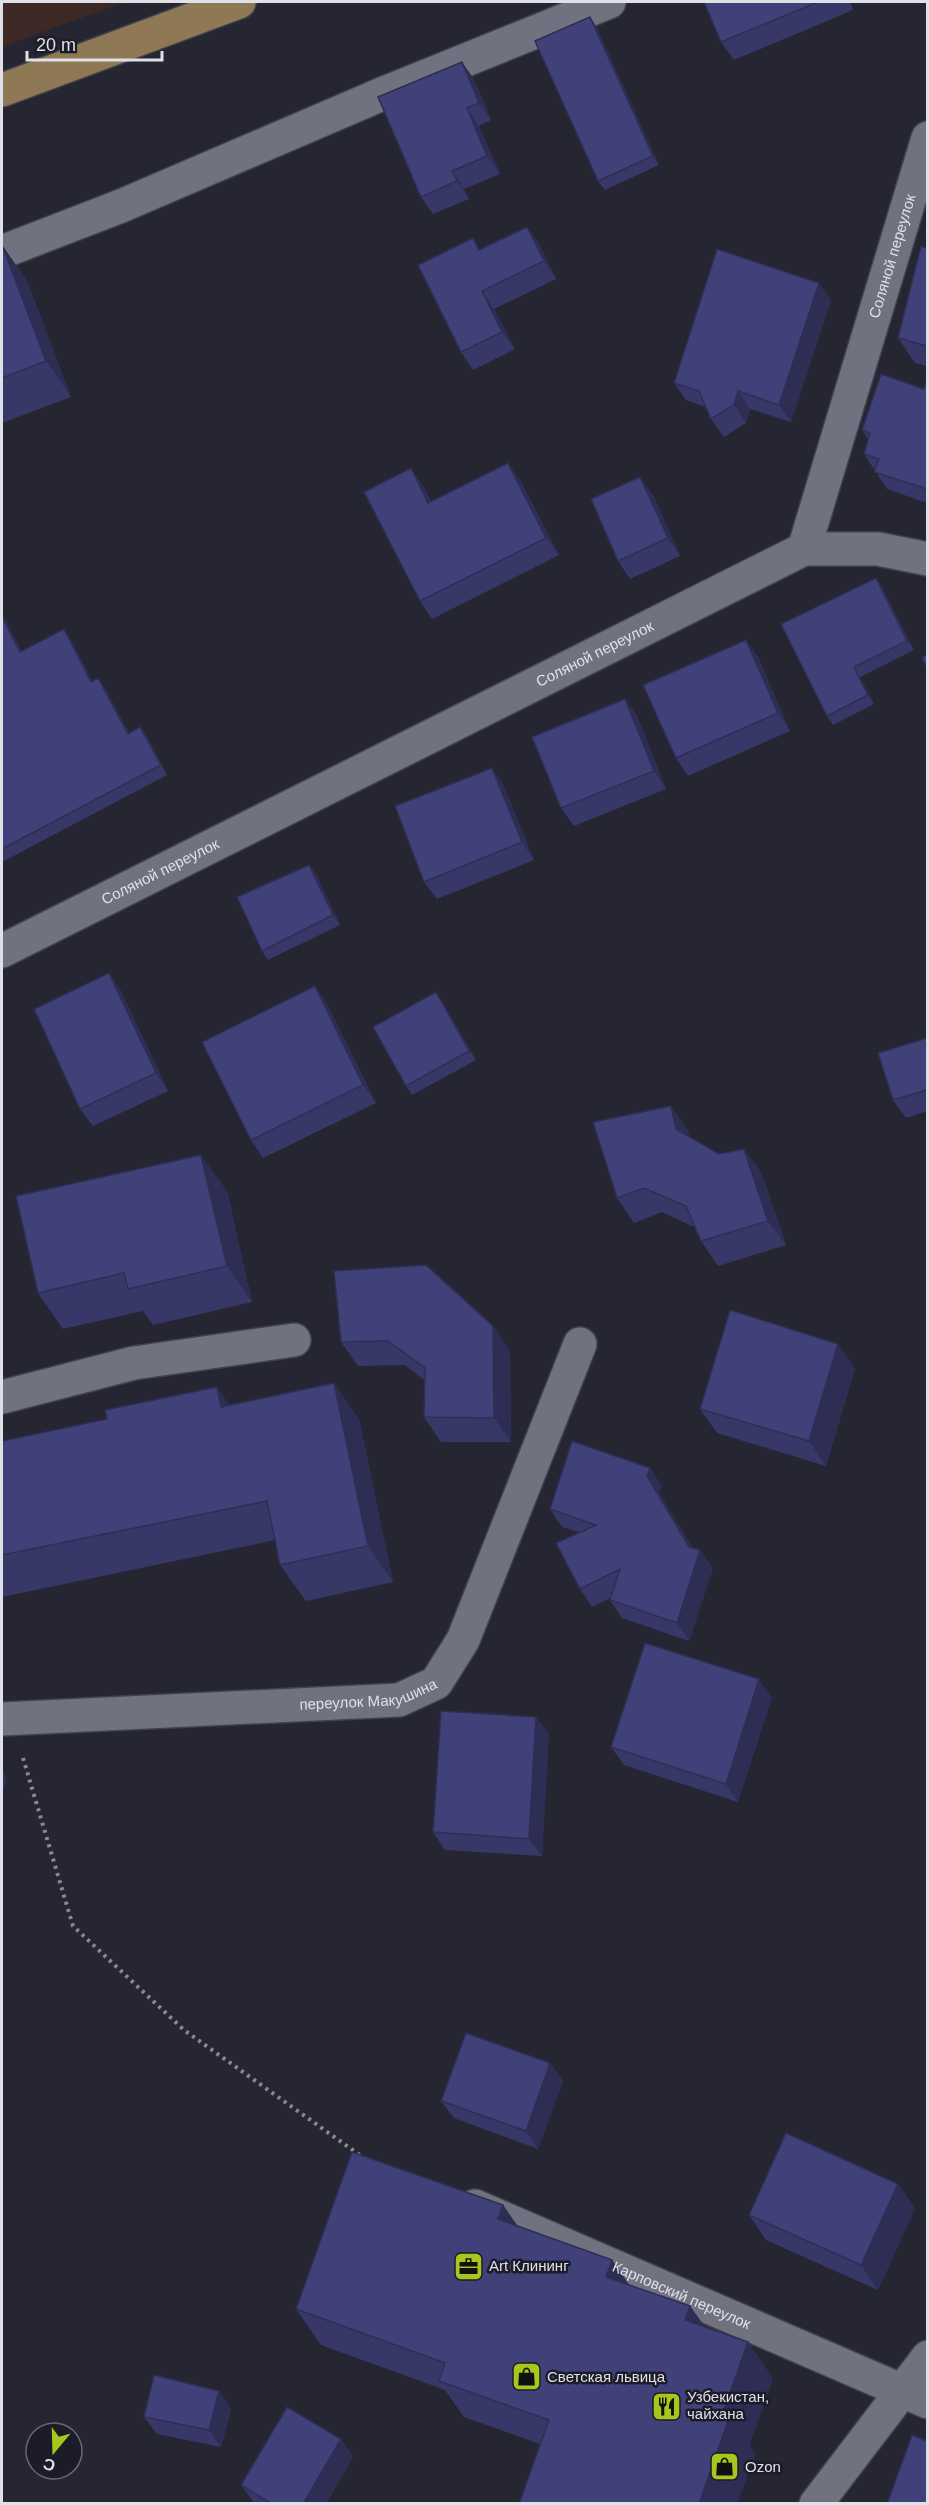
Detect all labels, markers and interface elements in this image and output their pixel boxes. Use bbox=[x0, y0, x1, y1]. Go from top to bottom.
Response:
scale bar bbox=[27, 24, 162, 62]
text: 20 m bbox=[36, 35, 76, 55]
street label: Соляной переулок bbox=[865, 191, 919, 320]
street label: Соляной переулок bbox=[533, 617, 656, 690]
street label: Соляной переулок bbox=[99, 835, 222, 908]
street label: переулок Макушина bbox=[299, 1675, 440, 1713]
office icon: Art Клининг bbox=[452, 2250, 484, 2282]
place label: Art Клининг bbox=[489, 2257, 569, 2274]
street label: Карповский переулок bbox=[610, 2258, 754, 2332]
shop icon: Светская львица bbox=[510, 2361, 542, 2393]
place label: Светская львица bbox=[547, 2368, 666, 2385]
place label: Узбекистан, чайхана bbox=[687, 2388, 769, 2422]
restaurant icon: Узбекистан, чайхана bbox=[650, 2390, 682, 2422]
north arrow bbox=[24, 2421, 84, 2481]
shop icon: Ozon bbox=[708, 2451, 740, 2483]
text: С bbox=[41, 2455, 58, 2475]
place label: Ozon bbox=[745, 2458, 781, 2475]

